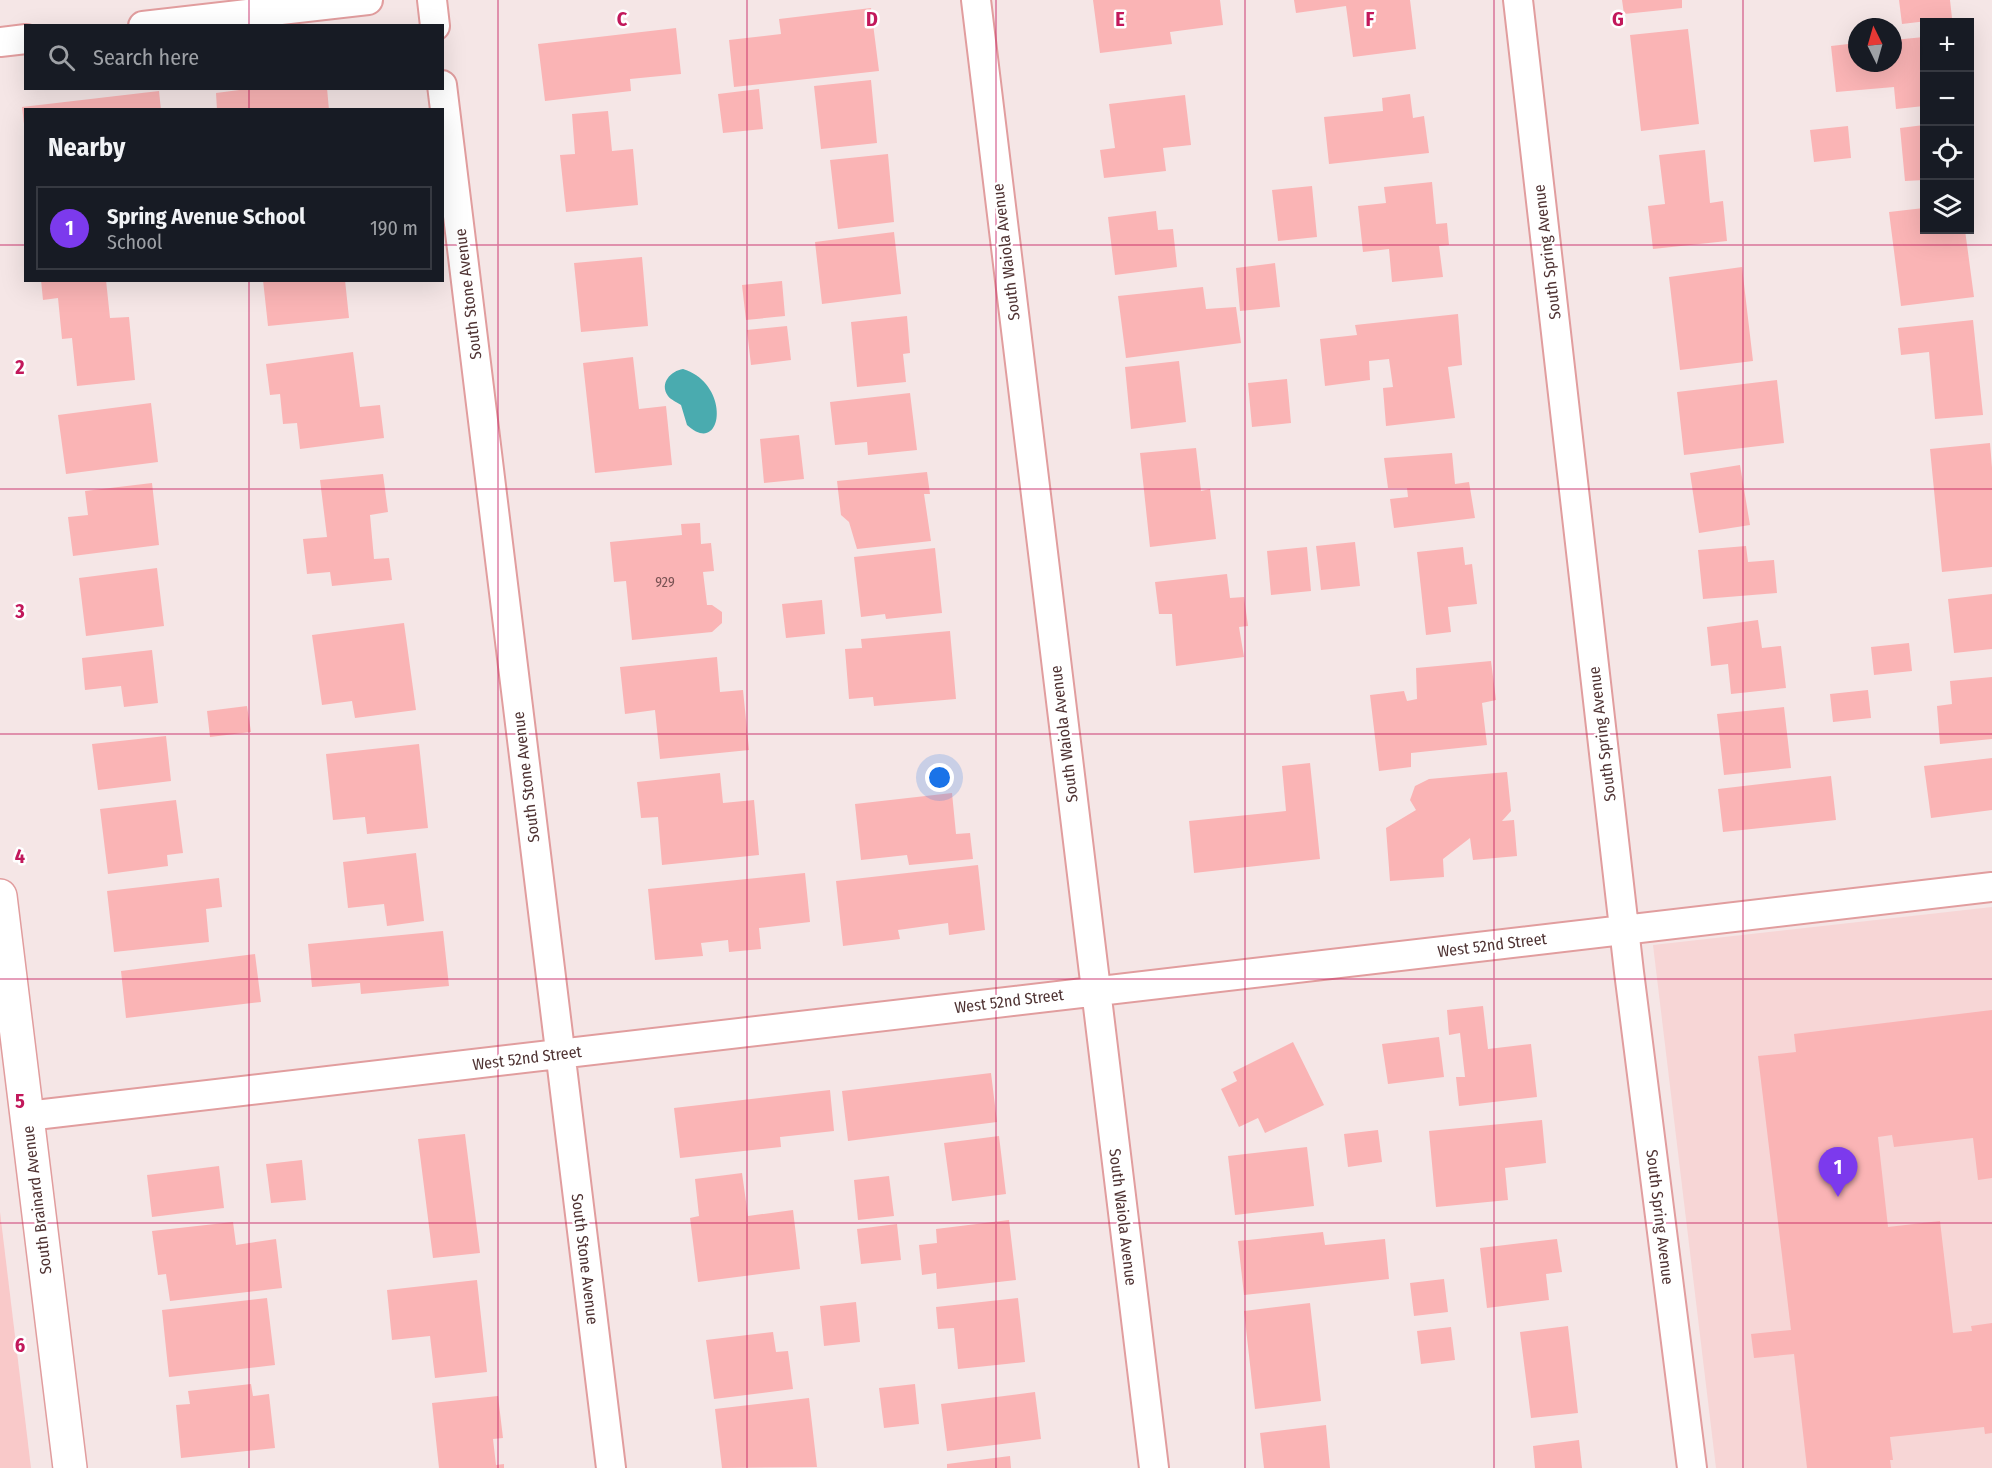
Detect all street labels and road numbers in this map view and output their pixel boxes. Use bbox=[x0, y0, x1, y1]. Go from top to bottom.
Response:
street label: South Waiola Avenue bbox=[988, 182, 1024, 322]
street label: South Spring Avenue bbox=[1529, 183, 1565, 321]
street label: South Stone Avenue bbox=[451, 227, 485, 361]
street label: South Waiola Avenue bbox=[1046, 664, 1082, 804]
street label: South Spring Avenue bbox=[1584, 665, 1620, 803]
street label: South Stone Avenue bbox=[509, 710, 543, 844]
street label: West 52nd Street bbox=[1436, 929, 1548, 961]
street label: West 52nd Street bbox=[953, 985, 1065, 1017]
street label: West 52nd Street bbox=[471, 1042, 583, 1074]
street label: South Brainard Avenue bbox=[18, 1124, 56, 1275]
street label: South Waiola Avenue bbox=[1105, 1147, 1141, 1287]
street label: South Spring Avenue bbox=[1642, 1148, 1678, 1286]
street label: South Stone Avenue bbox=[568, 1192, 602, 1326]

